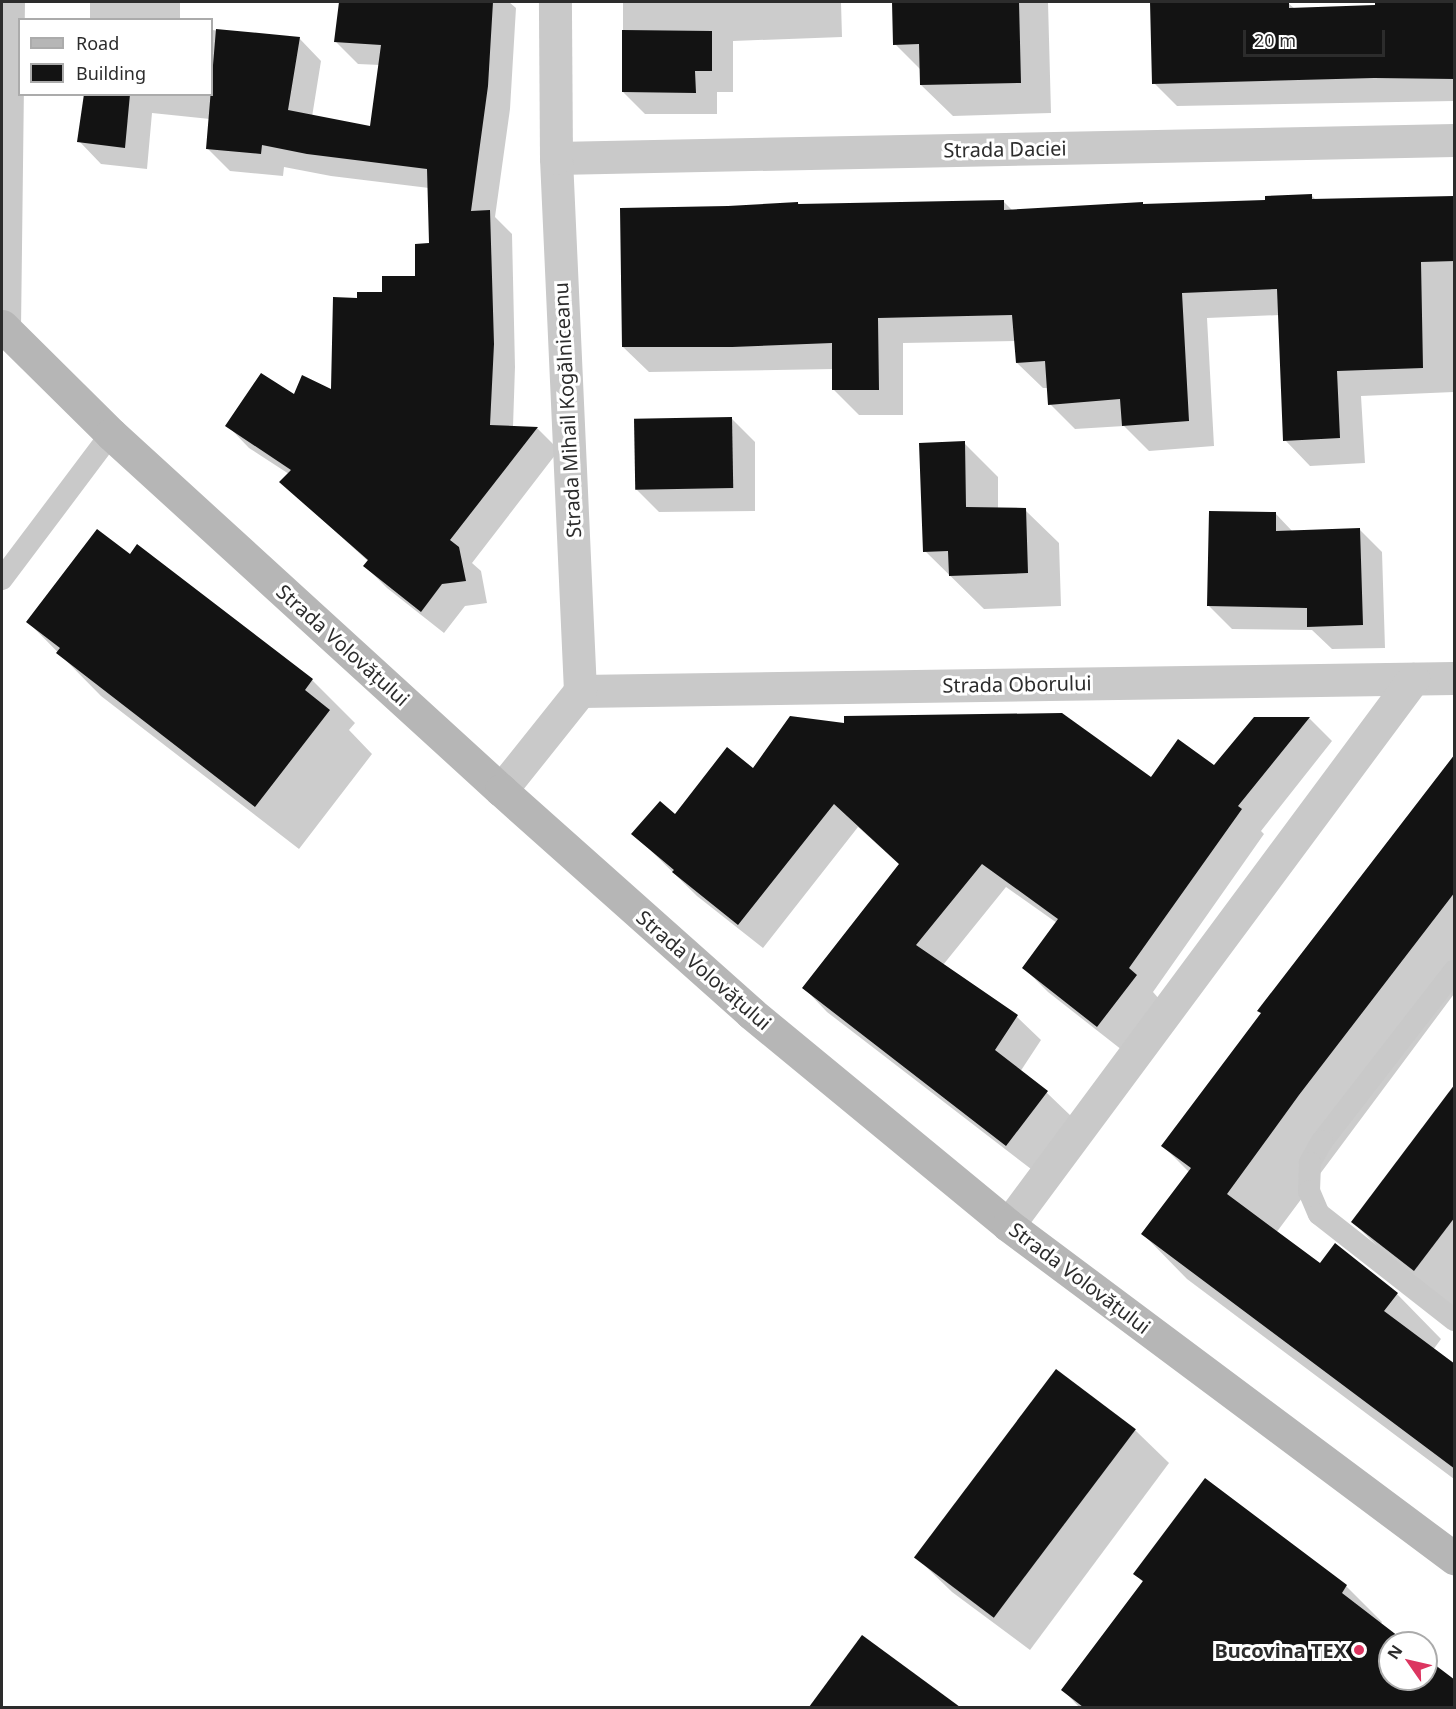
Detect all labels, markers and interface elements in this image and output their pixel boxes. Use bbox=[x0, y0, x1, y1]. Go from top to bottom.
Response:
legend bbox=[18, 18, 213, 96]
scale bar bbox=[1246, 18, 1388, 56]
text: 20 m bbox=[1254, 28, 1296, 52]
text: Road bbox=[76, 31, 119, 55]
text: Building bbox=[76, 61, 146, 85]
street label: Strada Daciei bbox=[943, 136, 1067, 162]
street label: Strada Mihail Kogălniceanu bbox=[548, 282, 586, 538]
street label: Strada Volovățului bbox=[272, 579, 414, 711]
street label: Strada Oborului bbox=[942, 671, 1092, 697]
street label: Strada Volovățului bbox=[632, 905, 776, 1035]
street label: Strada Volovățului bbox=[1005, 1217, 1155, 1339]
north arrow bbox=[1378, 1631, 1438, 1691]
place label: Bucovina TEX bbox=[1215, 1638, 1347, 1662]
text: N bbox=[1382, 1641, 1407, 1664]
marker: Bucovina TEX bbox=[1352, 1643, 1366, 1657]

